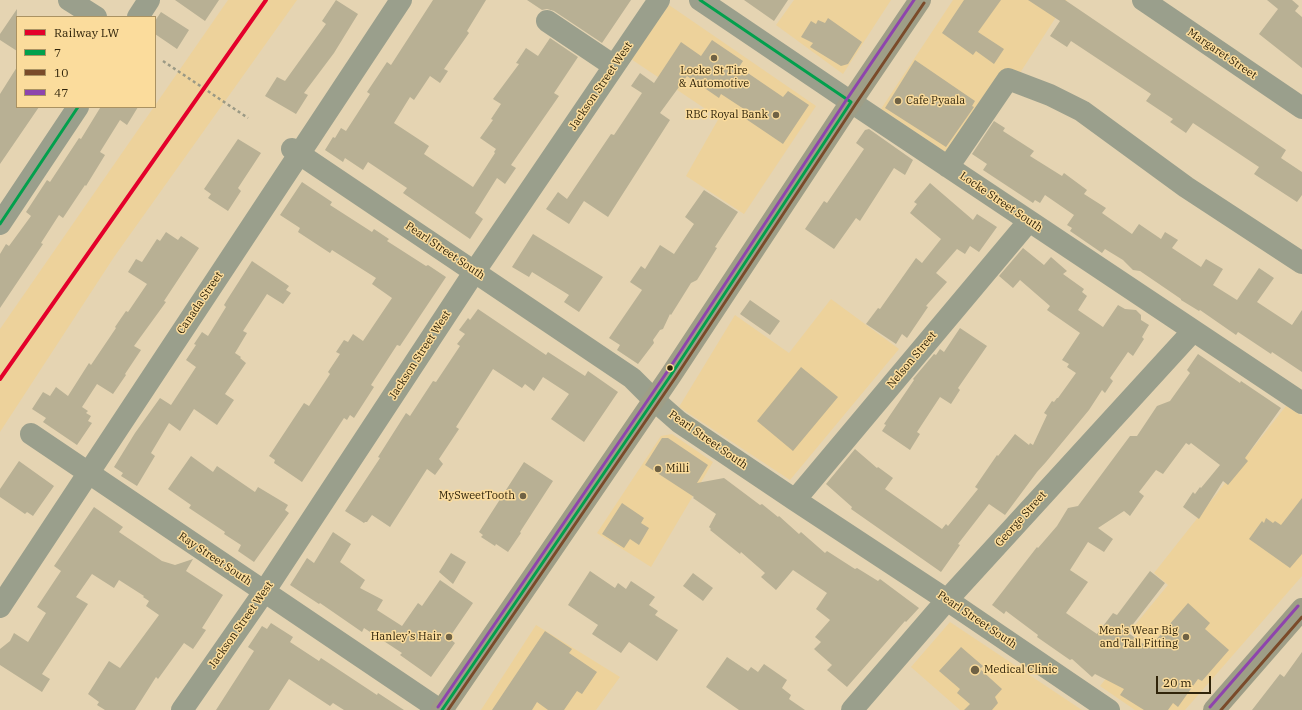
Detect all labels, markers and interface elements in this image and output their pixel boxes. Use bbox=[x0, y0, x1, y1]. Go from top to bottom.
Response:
legend bbox=[16, 16, 156, 108]
text: Railway LW bbox=[54, 25, 119, 40]
street label: Margaret Street bbox=[1185, 26, 1259, 82]
street label: Jackson Street West bbox=[567, 40, 635, 132]
text: 7 bbox=[54, 45, 61, 60]
marker: Locke St Tire & Automotive bbox=[709, 53, 719, 63]
place label: Locke St Tire & Automotive bbox=[679, 64, 749, 90]
text: 10 bbox=[54, 65, 68, 80]
text: 47 bbox=[54, 85, 68, 100]
place label: Cafe Pyaala bbox=[906, 94, 965, 108]
marker: Cafe Pyaala bbox=[893, 96, 903, 106]
place label: RBC Royal Bank bbox=[686, 108, 768, 122]
marker: RBC Royal Bank bbox=[771, 110, 781, 120]
street label: Locke Street South bbox=[957, 169, 1045, 235]
street label: Pearl Street South bbox=[403, 220, 487, 282]
street label: Canada Street bbox=[174, 269, 226, 337]
street label: Jackson Street West bbox=[386, 308, 454, 402]
street label: Nelson Street bbox=[885, 329, 939, 391]
unlabelled marker bbox=[665, 363, 675, 373]
street label: Pearl Street South bbox=[666, 408, 750, 472]
place label: Milli bbox=[666, 462, 689, 476]
marker: Milli bbox=[653, 464, 663, 474]
place label: MySweetTooth bbox=[439, 489, 515, 503]
street label: George Street bbox=[993, 489, 1049, 549]
marker: MySweetTooth bbox=[518, 491, 528, 501]
street label: Ray Street South bbox=[176, 530, 254, 588]
street label: Jackson Street West bbox=[206, 579, 276, 671]
street label: Pearl Street South bbox=[935, 589, 1019, 651]
place label: Men's Wear Big and Tall Fitting bbox=[1099, 624, 1178, 650]
place label: Hanley’s Hair bbox=[371, 630, 441, 644]
marker: Hanley’s Hair bbox=[444, 632, 454, 642]
marker: Men's Wear Big and Tall Fitting bbox=[1181, 632, 1191, 642]
place label: Medical Clinic bbox=[984, 663, 1057, 677]
marker: Medical Clinic bbox=[969, 664, 981, 676]
scale bar bbox=[1158, 668, 1213, 694]
text: 20 m bbox=[1163, 675, 1192, 690]

